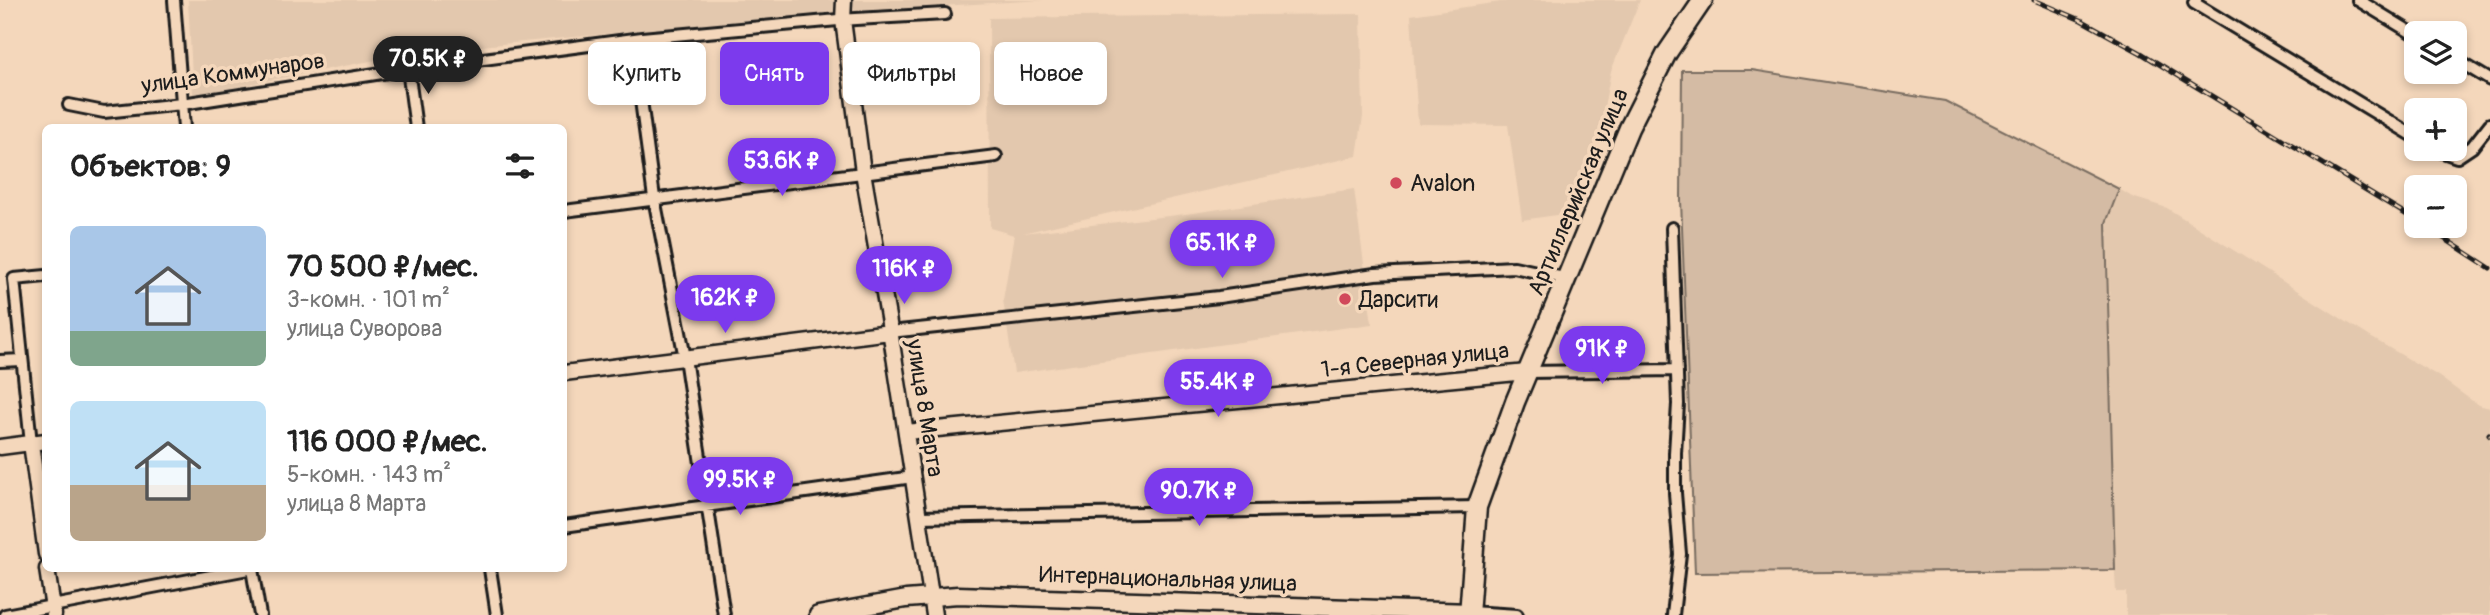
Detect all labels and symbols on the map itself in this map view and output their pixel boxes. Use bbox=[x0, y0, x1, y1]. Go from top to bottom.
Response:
pin: 70.5K ₽ bbox=[363, 36, 493, 96]
street label: улица Коммунаров bbox=[139, 46, 326, 100]
street label: Артиллерийская улица bbox=[1521, 84, 1635, 300]
pin: 53.6K ₽ bbox=[717, 138, 847, 198]
place label: Avalon bbox=[1410, 169, 1475, 198]
marker: Avalon bbox=[1388, 175, 1404, 191]
pin: 65.1K ₽ bbox=[1157, 220, 1287, 280]
pin: 116K ₽ bbox=[847, 246, 961, 306]
pin: 162K ₽ bbox=[668, 276, 782, 335]
place label: Дарсити bbox=[1358, 285, 1438, 314]
marker: Дарсити bbox=[1337, 291, 1353, 307]
pin: 91K ₽ bbox=[1553, 326, 1651, 386]
street label: улица 8 Марта bbox=[900, 336, 950, 479]
street label: 1-я Северная улица bbox=[1320, 336, 1510, 384]
pin: 55.4K ₽ bbox=[1153, 360, 1283, 419]
pin: 99.5K ₽ bbox=[675, 458, 805, 517]
pin: 90.7K ₽ bbox=[1134, 468, 1264, 528]
street label: Интернациональная улица bbox=[1038, 560, 1298, 598]

